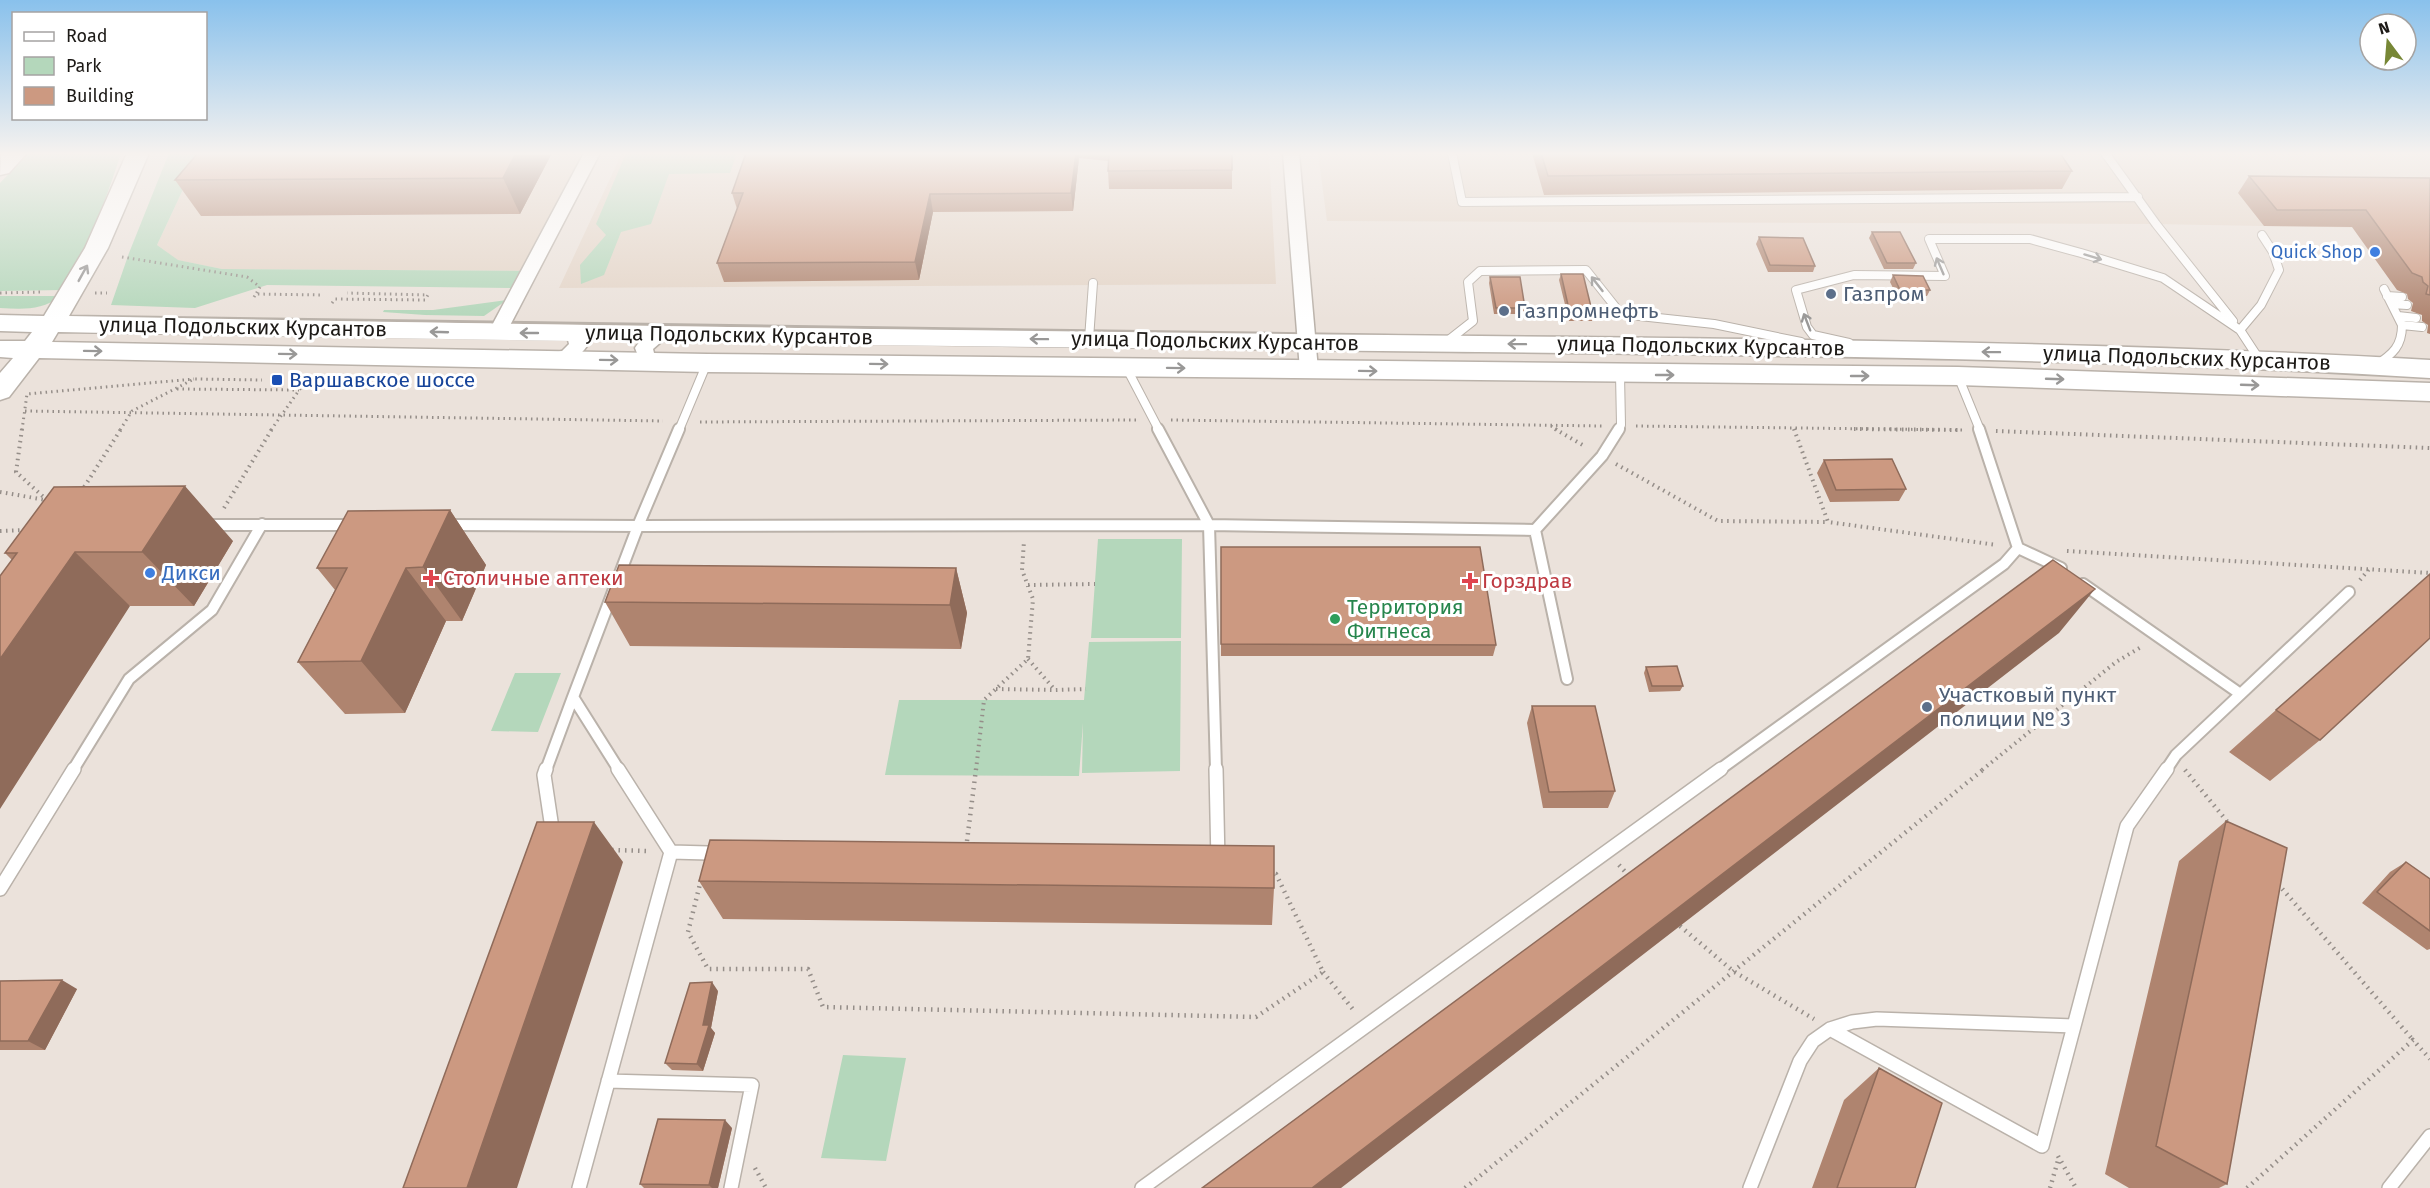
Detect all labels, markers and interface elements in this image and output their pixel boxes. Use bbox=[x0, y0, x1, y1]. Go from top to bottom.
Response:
legend bbox=[12, 12, 207, 120]
north arrow bbox=[2358, 12, 2418, 72]
text: N bbox=[2376, 17, 2392, 39]
text: Road bbox=[66, 25, 108, 47]
text: Park bbox=[66, 55, 102, 77]
text: Building bbox=[66, 85, 134, 107]
place label: Quick Shop bbox=[2271, 241, 2363, 263]
marker: Quick Shop bbox=[2368, 245, 2382, 259]
one-way arrow bbox=[2083, 252, 2102, 263]
one-way arrow bbox=[1934, 257, 1946, 275]
one-way arrow bbox=[78, 265, 89, 283]
one-way arrow bbox=[1591, 277, 1604, 293]
place label: Газпром bbox=[1843, 281, 1925, 307]
marker: Газпром bbox=[1824, 287, 1838, 301]
place label: Газпромнефть bbox=[1516, 298, 1659, 324]
marker: Газпромнефть bbox=[1497, 304, 1511, 318]
street label: улица Подольских Курсантов bbox=[99, 311, 387, 343]
one-way arrow bbox=[1800, 313, 1811, 331]
street label: улица Подольских Курсантов bbox=[585, 319, 873, 351]
street label: улица Подольских Курсантов bbox=[1071, 325, 1359, 357]
one-way arrow bbox=[429, 326, 449, 337]
one-way arrow bbox=[519, 327, 539, 339]
street label: улица Подольских Курсантов bbox=[1557, 330, 1845, 362]
one-way arrow bbox=[1029, 333, 1049, 345]
one-way arrow bbox=[1507, 338, 1527, 350]
street label: улица Подольских Курсантов bbox=[2043, 340, 2331, 376]
one-way arrow bbox=[83, 345, 103, 356]
one-way arrow bbox=[1981, 346, 2001, 358]
one-way arrow bbox=[278, 348, 298, 360]
one-way arrow bbox=[599, 354, 618, 366]
one-way arrow bbox=[868, 358, 888, 370]
one-way arrow bbox=[1166, 362, 1186, 373]
one-way arrow bbox=[1357, 365, 1377, 376]
place label: Варшавское шоссе bbox=[289, 367, 475, 393]
one-way arrow bbox=[1655, 369, 1675, 380]
one-way arrow bbox=[1850, 370, 1870, 382]
marker: Варшавское шоссе bbox=[270, 373, 284, 387]
one-way arrow bbox=[2044, 374, 2064, 385]
one-way arrow bbox=[2239, 380, 2259, 391]
place label: Дикси bbox=[161, 560, 221, 586]
place label: Столичные аптеки bbox=[443, 565, 624, 591]
marker: Дикси bbox=[143, 566, 157, 580]
place label: Горздрав bbox=[1482, 568, 1572, 594]
marker: Столичные аптеки bbox=[424, 571, 438, 585]
marker: Горздрав bbox=[1463, 574, 1477, 588]
place label: Территория Фитнеса bbox=[1347, 594, 1464, 644]
marker: Территория Фитнеса bbox=[1328, 612, 1342, 626]
place label: Участковый пункт полиции № 3 bbox=[1939, 682, 2117, 732]
marker: Участковый пункт полиции № 3 bbox=[1920, 700, 1934, 714]

